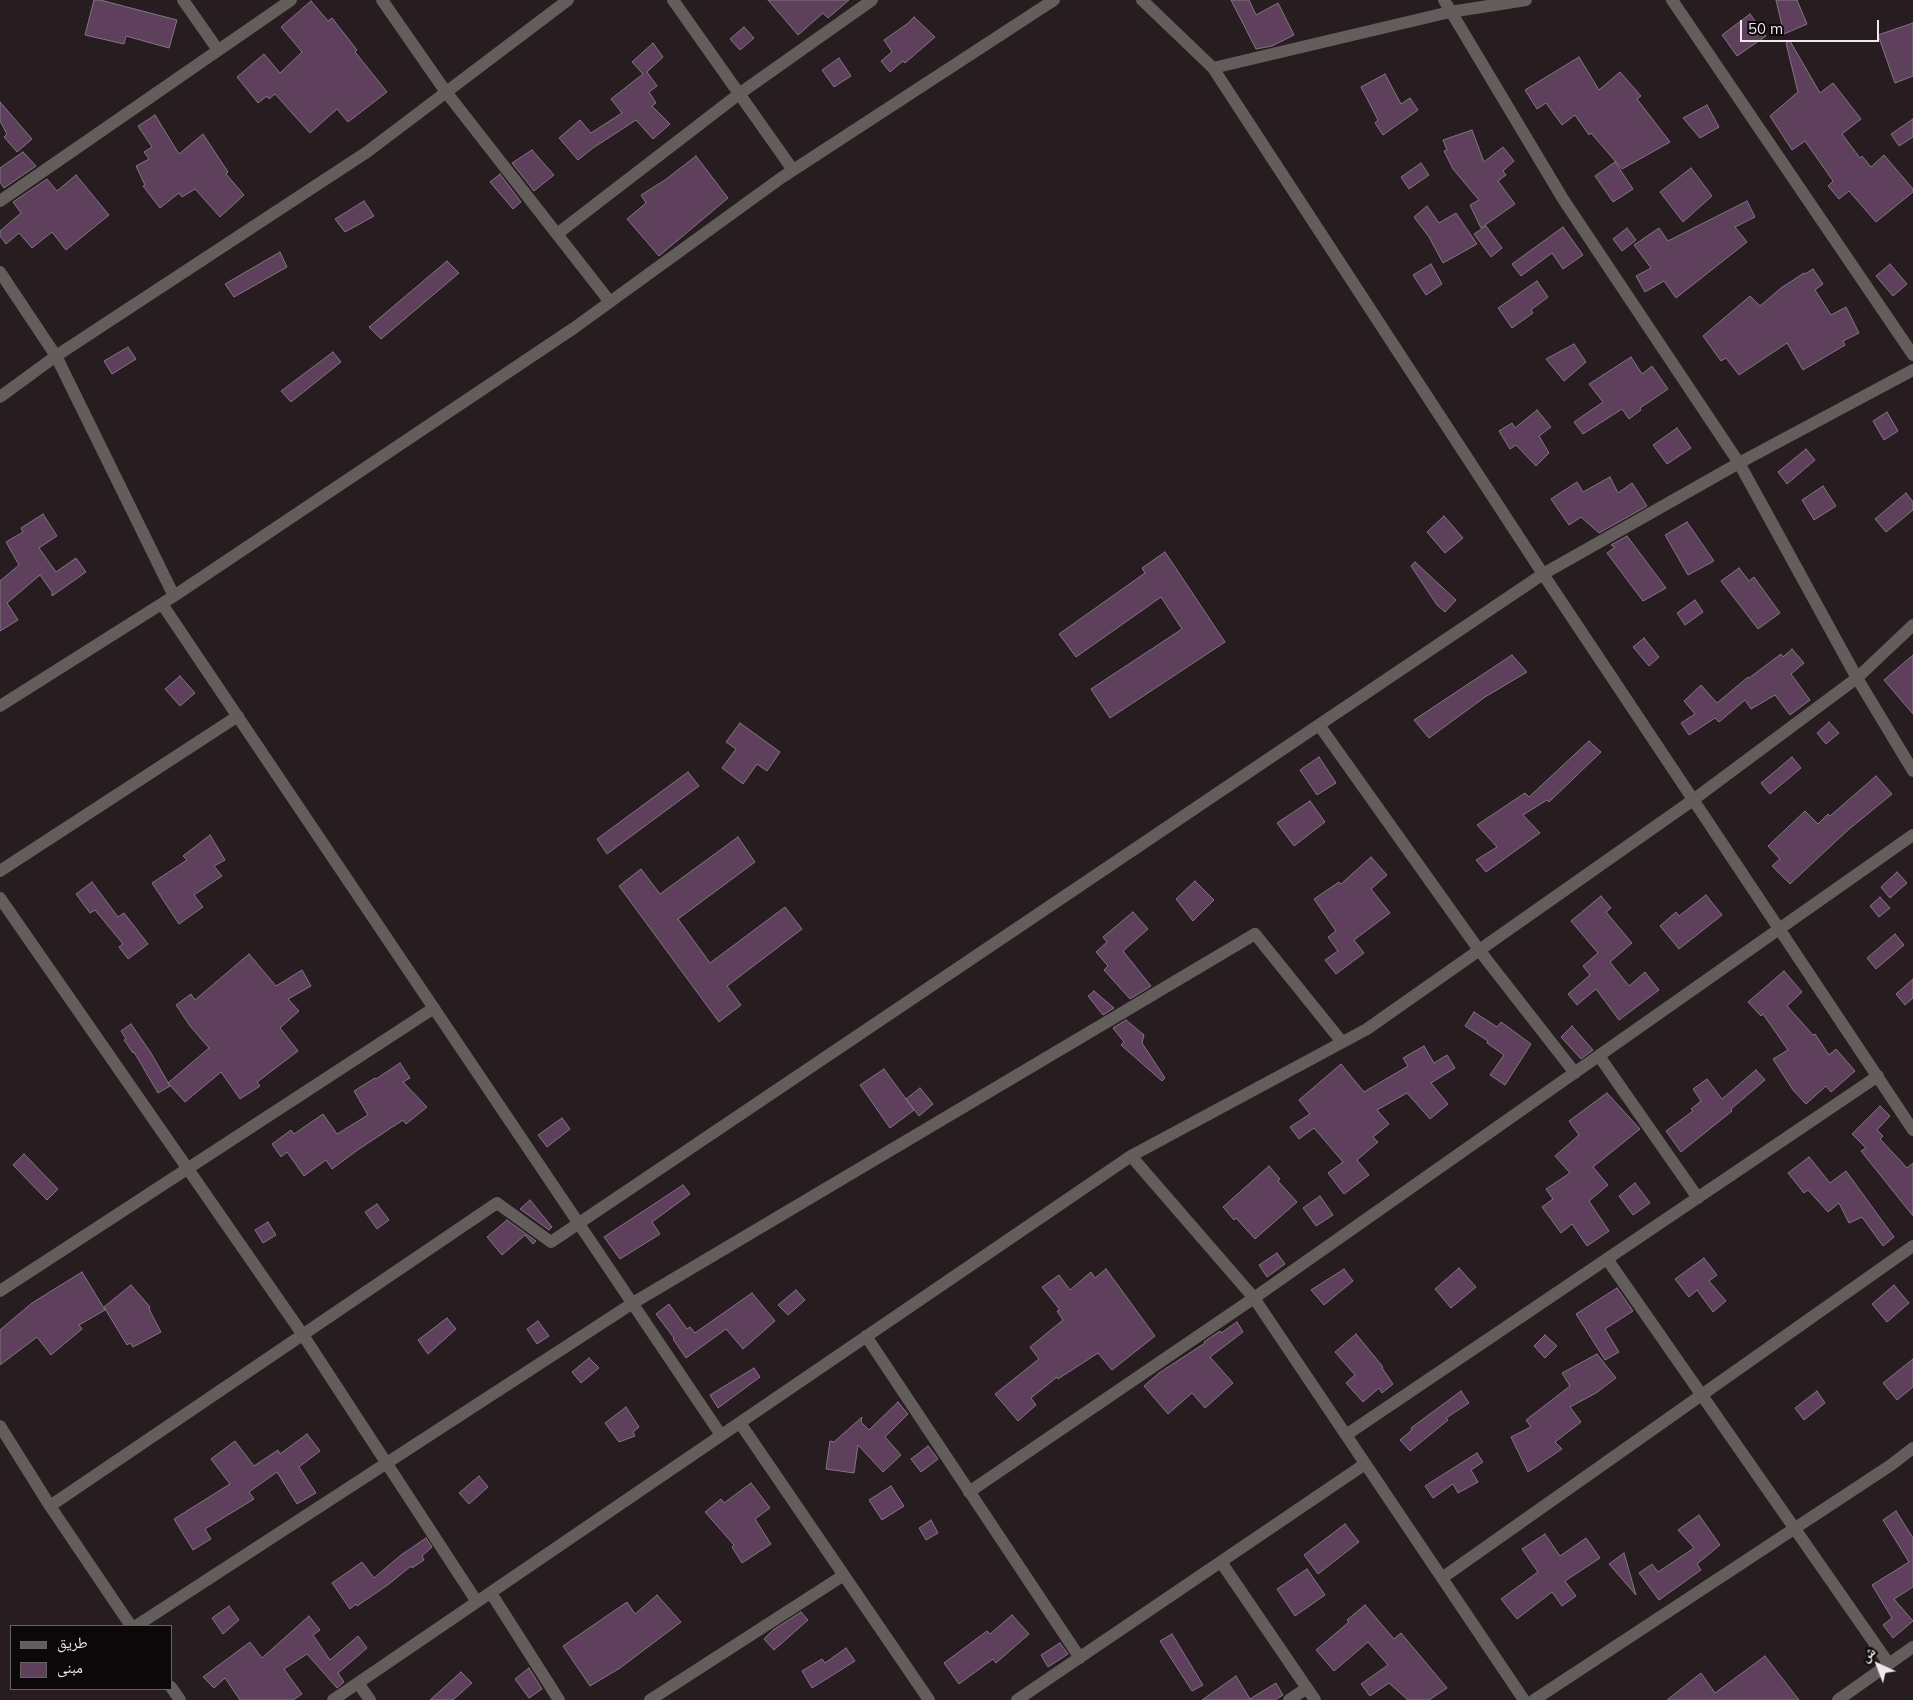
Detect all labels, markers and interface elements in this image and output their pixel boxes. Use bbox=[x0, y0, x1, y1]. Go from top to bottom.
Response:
scale bar bbox=[1743, 10, 1882, 42]
text: 50 m bbox=[1748, 19, 1783, 38]
legend bbox=[10, 1625, 172, 1690]
text: طريق bbox=[57, 1633, 88, 1652]
north arrow bbox=[1853, 1640, 1903, 1690]
text: ش bbox=[1856, 1642, 1879, 1666]
text: مبنى bbox=[57, 1658, 83, 1677]

